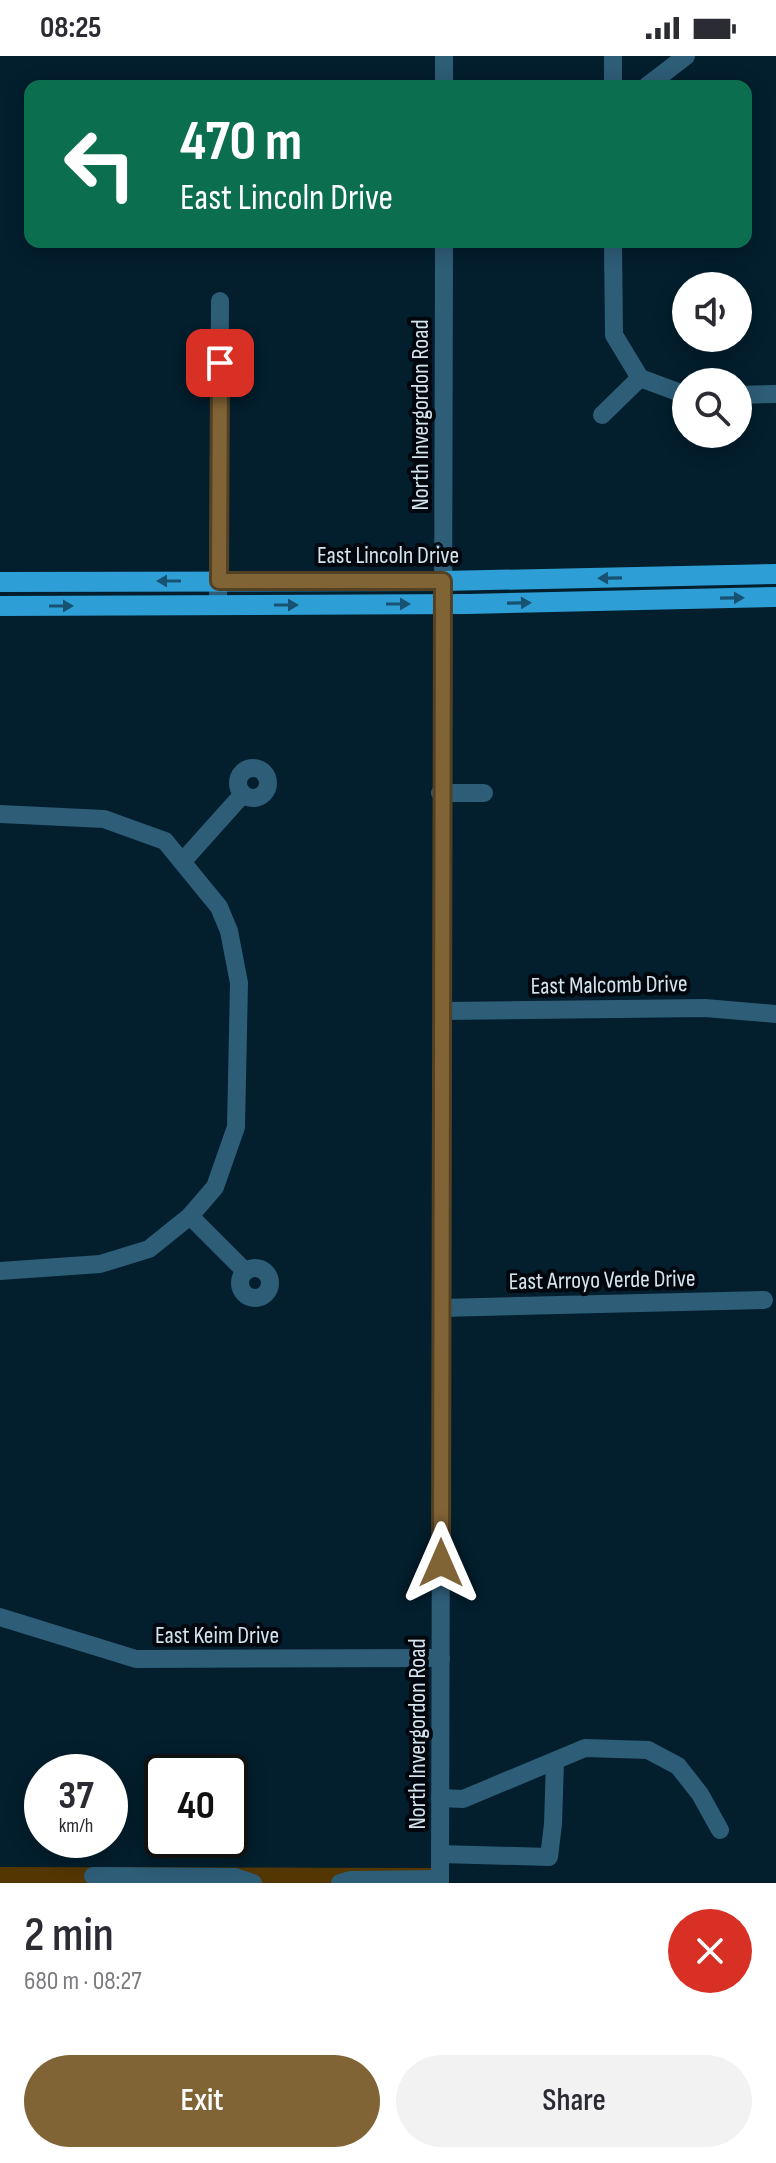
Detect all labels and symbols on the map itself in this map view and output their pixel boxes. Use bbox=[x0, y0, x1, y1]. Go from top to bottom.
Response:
street label: North Invergordon Road bbox=[406, 320, 435, 510]
pin bbox=[186, 329, 254, 397]
street label: East Lincoln Drive bbox=[317, 541, 459, 570]
one-way arrow bbox=[597, 572, 622, 584]
one-way arrow bbox=[156, 575, 181, 587]
one-way arrow bbox=[720, 592, 745, 605]
one-way arrow bbox=[507, 596, 532, 609]
one-way arrow bbox=[386, 598, 411, 610]
one-way arrow bbox=[274, 599, 299, 611]
one-way arrow bbox=[49, 600, 74, 612]
street label: East Malcomb Drive bbox=[530, 969, 688, 1001]
street label: East Arroyo Verde Drive bbox=[508, 1264, 696, 1296]
position arrow bbox=[399, 1521, 483, 1605]
street label: East Keim Drive bbox=[155, 1621, 279, 1650]
street label: North Invergordon Road bbox=[403, 1639, 432, 1829]
speed limit sign: 40 bbox=[144, 1754, 248, 1858]

